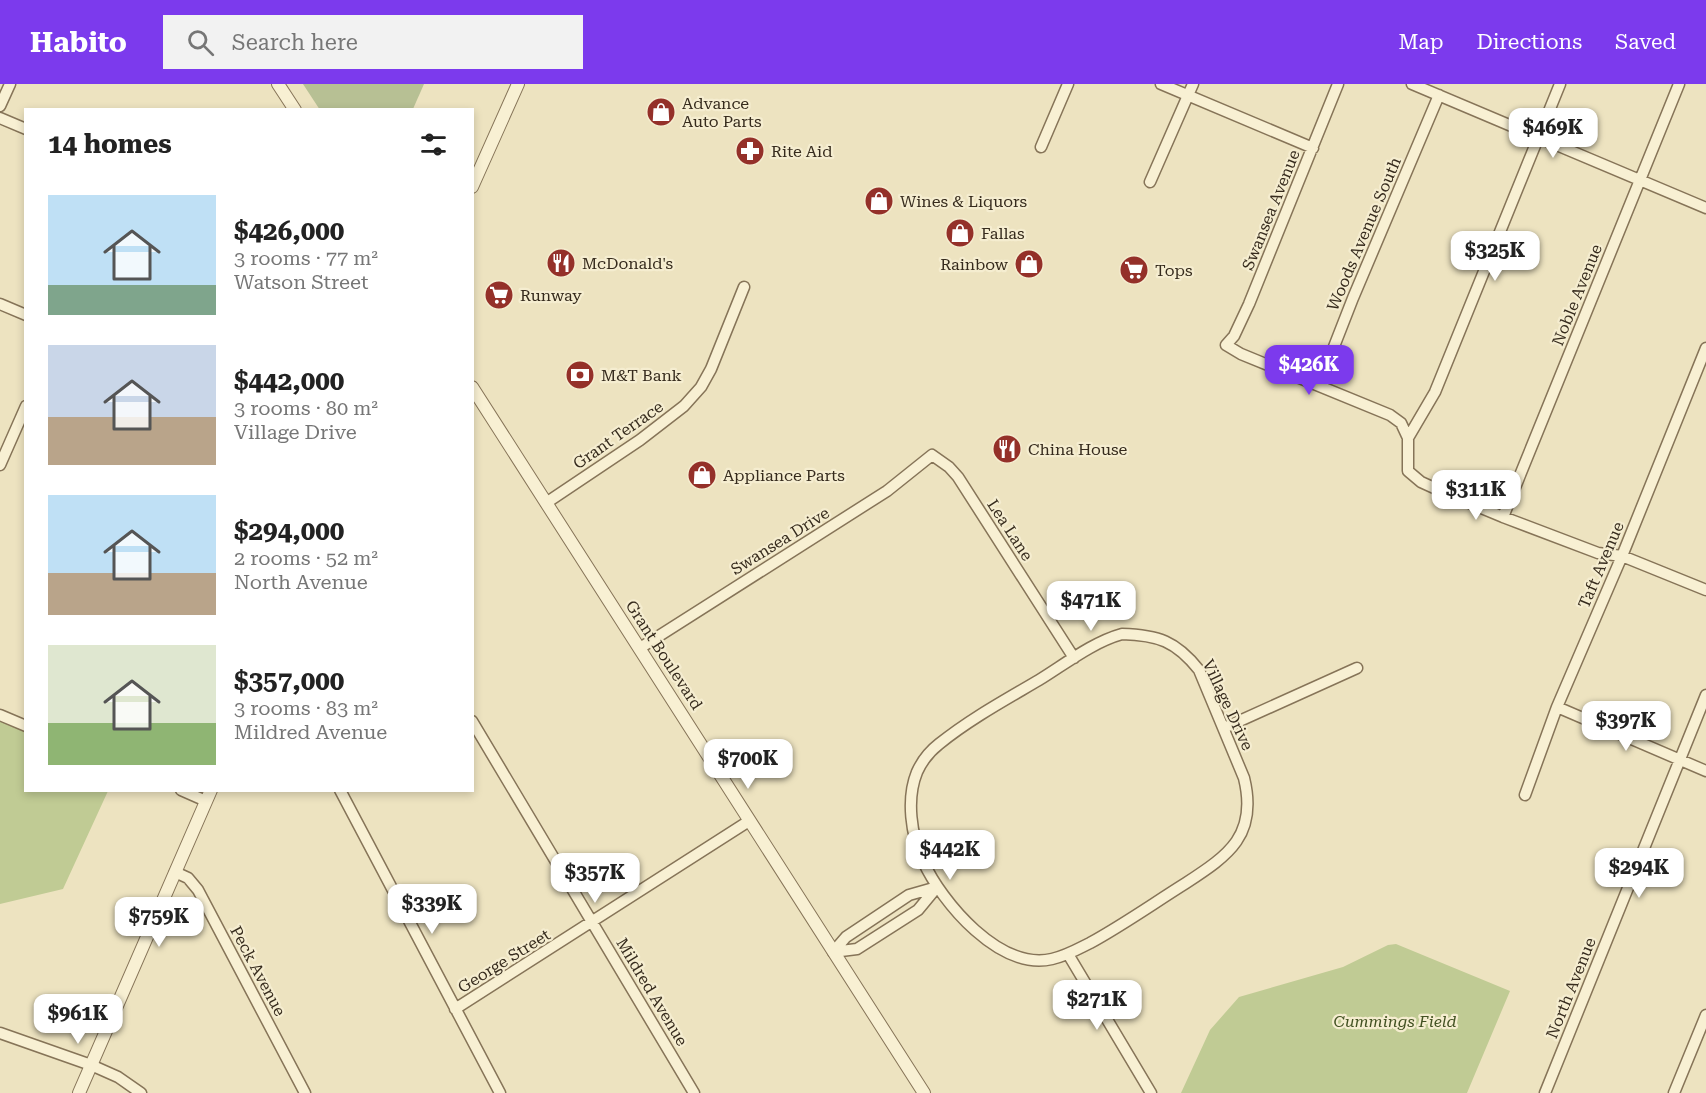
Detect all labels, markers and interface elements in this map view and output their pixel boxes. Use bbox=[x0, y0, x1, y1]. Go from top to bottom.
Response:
search box bbox=[163, 15, 583, 69]
text: Habito bbox=[30, 26, 127, 59]
icon: search bbox=[184, 26, 217, 59]
text: Search here bbox=[232, 30, 358, 55]
text: Map bbox=[1399, 30, 1443, 54]
text: Directions bbox=[1476, 30, 1582, 54]
text: Saved bbox=[1615, 30, 1676, 54]
place label: Advance Auto Parts bbox=[682, 94, 762, 131]
shop icon: Advance Auto Parts bbox=[645, 96, 677, 128]
pin: $469K bbox=[1511, 108, 1595, 159]
text: $469K bbox=[1523, 115, 1583, 139]
icon: filters bbox=[417, 128, 450, 161]
text: 14 homes bbox=[48, 129, 172, 159]
pharmacy icon: Rite Aid bbox=[734, 135, 766, 167]
place label: Rite Aid bbox=[771, 142, 832, 161]
street label: Swansea Avenue bbox=[1238, 147, 1304, 273]
street label: Woods Avenue South bbox=[1323, 154, 1405, 314]
shop icon: Wines & Liquors bbox=[863, 185, 895, 217]
place label: Wines & Liquors bbox=[900, 192, 1028, 211]
text: $426,000 bbox=[234, 216, 344, 246]
shop icon: Fallas bbox=[944, 217, 976, 249]
icon: home bbox=[96, 219, 168, 291]
place label: Fallas bbox=[981, 224, 1025, 243]
pin: $325K bbox=[1453, 231, 1537, 282]
text: $325K bbox=[1465, 238, 1525, 262]
street label: Noble Avenue bbox=[1548, 241, 1606, 349]
text: 3 rooms · 77 m² bbox=[234, 246, 378, 270]
restaurant icon: McDonald's bbox=[545, 247, 577, 279]
shop icon: Rainbow bbox=[1013, 248, 1045, 280]
place label: McDonald's bbox=[582, 254, 674, 273]
supermarket icon: Tops bbox=[1118, 254, 1150, 286]
place label: Rainbow bbox=[940, 255, 1009, 274]
place label: Tops bbox=[1155, 261, 1193, 280]
text: Watson Street bbox=[234, 270, 369, 294]
supermarket icon: Runway bbox=[483, 279, 515, 311]
place label: Runway bbox=[520, 286, 582, 305]
pin: $426K bbox=[1267, 345, 1351, 396]
text: $426K bbox=[1279, 352, 1339, 376]
bank icon: M&T Bank bbox=[564, 359, 596, 391]
text: $442,000 bbox=[234, 366, 344, 396]
place label: M&T Bank bbox=[601, 366, 682, 385]
icon: home bbox=[96, 369, 168, 441]
text: 3 rooms · 80 m² bbox=[234, 396, 378, 420]
street label: Grant Terrace bbox=[569, 397, 667, 473]
text: Village Drive bbox=[234, 420, 357, 444]
restaurant icon: China House bbox=[991, 433, 1023, 465]
place label: China House bbox=[1028, 440, 1127, 459]
shop icon: Appliance Parts bbox=[686, 459, 718, 491]
place label: Appliance Parts bbox=[723, 466, 845, 485]
pin: $311K bbox=[1434, 470, 1518, 521]
text: $311K bbox=[1446, 477, 1506, 501]
street label: Lea Lane bbox=[983, 496, 1037, 564]
street label: Swansea Drive bbox=[727, 503, 833, 579]
text: $294,000 bbox=[234, 516, 344, 546]
icon: home bbox=[96, 519, 168, 591]
street label: Taft Avenue bbox=[1574, 519, 1628, 611]
text: 2 rooms · 52 m² bbox=[234, 546, 378, 570]
text: North Avenue bbox=[234, 570, 368, 594]
pin: $471K bbox=[1049, 581, 1133, 632]
text: $471K bbox=[1061, 588, 1121, 612]
street label: Grant Boulevard bbox=[622, 597, 706, 713]
street label: Village Drive bbox=[1199, 657, 1257, 754]
text: $357,000 bbox=[234, 666, 344, 696]
icon: home bbox=[96, 669, 168, 741]
text: 3 rooms · 83 m² bbox=[234, 696, 378, 720]
pin: $397K bbox=[1584, 701, 1668, 752]
text: $397K bbox=[1596, 708, 1656, 732]
text: Mildred Avenue bbox=[234, 720, 387, 744]
pin: $700K bbox=[706, 739, 790, 790]
text: $700K bbox=[718, 746, 778, 770]
pin: $442K bbox=[908, 830, 992, 881]
text: $442K bbox=[920, 837, 980, 861]
pin: $294K bbox=[1597, 848, 1681, 899]
pin: $357K bbox=[553, 853, 637, 904]
text: $294K bbox=[1609, 855, 1669, 879]
text: $357K bbox=[565, 860, 625, 884]
pin: $339K bbox=[390, 884, 474, 935]
text: $339K bbox=[402, 891, 462, 915]
pin: $759K bbox=[117, 897, 201, 948]
text: $759K bbox=[129, 904, 189, 928]
street label: Peck Avenue bbox=[226, 923, 290, 1019]
street label: George Street bbox=[454, 925, 554, 997]
street label: Mildred Avenue bbox=[612, 935, 692, 1050]
street label: North Avenue bbox=[1542, 935, 1600, 1041]
pin: $271K bbox=[1055, 980, 1139, 1031]
text: $271K bbox=[1067, 987, 1127, 1011]
pin: $961K bbox=[36, 994, 120, 1045]
text: $961K bbox=[48, 1001, 108, 1025]
park label: Cummings Field bbox=[1333, 1012, 1457, 1031]

